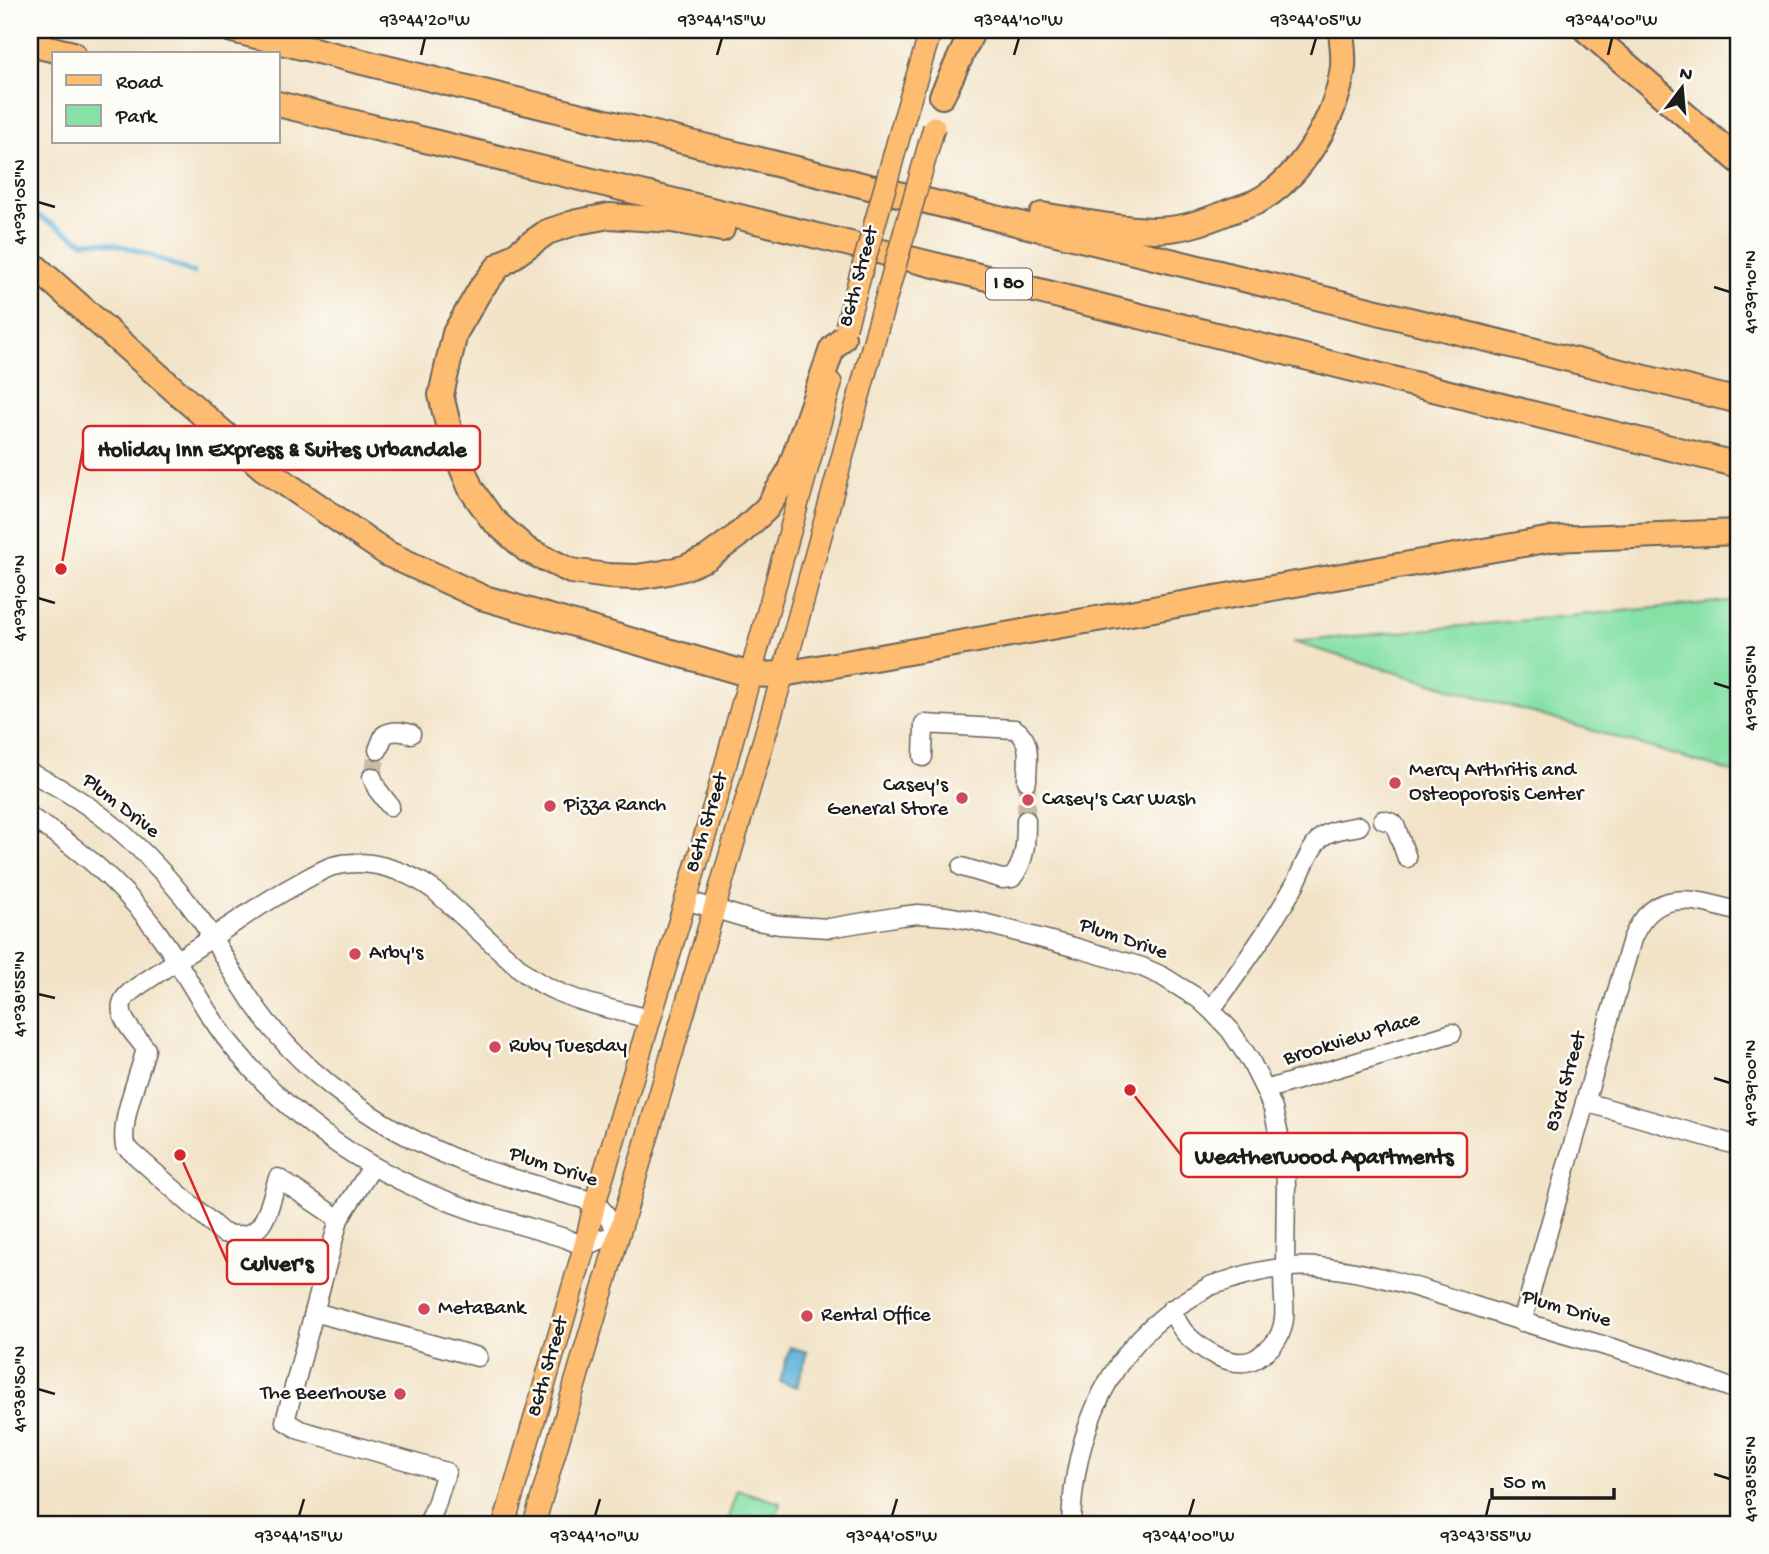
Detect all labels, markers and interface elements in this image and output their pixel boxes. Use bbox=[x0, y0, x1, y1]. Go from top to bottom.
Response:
text: 93°44'20"W bbox=[379, 11, 470, 32]
text: 93°44'15"W bbox=[677, 11, 766, 32]
text: 93°44'10"W bbox=[974, 11, 1063, 32]
text: 93°44'05"W bbox=[1270, 11, 1361, 32]
text: 93°44'00"W bbox=[1565, 11, 1658, 32]
legend bbox=[52, 52, 280, 144]
north arrow bbox=[1646, 52, 1716, 122]
text: N bbox=[1677, 62, 1695, 88]
text: Road bbox=[116, 72, 164, 97]
text: Park bbox=[115, 106, 159, 131]
text: 41°39'05"N bbox=[11, 159, 32, 245]
street label: 86th Street bbox=[835, 222, 886, 330]
text: 41°39'10"N bbox=[1742, 250, 1763, 334]
road number: I 80 bbox=[986, 268, 1032, 300]
callout: Holiday Inn Express & Suites Urbandale bbox=[83, 426, 480, 470]
text: Holiday Inn Express & Suites Urbandale bbox=[97, 438, 468, 465]
text: 41°39'00"N bbox=[11, 555, 32, 641]
text: 41°39'05"N bbox=[1742, 645, 1763, 731]
place label: Mercy Arthritis and Osteoporosis Center bbox=[1409, 759, 1585, 808]
street label: Plum Drive bbox=[75, 768, 165, 846]
street label: 86th Street bbox=[681, 768, 736, 876]
place label: Casey's General Store bbox=[827, 774, 949, 823]
marker: Mercy Arthritis and Osteoporosis Center bbox=[1387, 775, 1403, 791]
place label: Casey's Car Wash bbox=[1042, 788, 1196, 813]
marker: Casey's General Store bbox=[954, 790, 970, 806]
marker: Casey's Car Wash bbox=[1020, 792, 1036, 808]
place label: Pizza Ranch bbox=[563, 794, 666, 819]
marker: Pizza Ranch bbox=[542, 798, 558, 814]
street label: Plum Drive bbox=[1075, 913, 1172, 967]
place label: Arby's bbox=[369, 942, 425, 967]
marker: Arby's bbox=[347, 946, 363, 962]
text: 41°38'55"N bbox=[11, 951, 32, 1037]
street label: Brookview Place bbox=[1280, 1007, 1424, 1073]
street label: 83rd Street bbox=[1541, 1027, 1594, 1135]
place label: Ruby Tuesday bbox=[509, 1035, 627, 1060]
marker: Ruby Tuesday bbox=[487, 1039, 503, 1055]
text: 41°39'00"N bbox=[1742, 1040, 1763, 1126]
callout: Weatherwood Apartments bbox=[1181, 1133, 1467, 1177]
street label: Plum Drive bbox=[505, 1142, 602, 1194]
text: Weatherwood Apartments bbox=[1194, 1145, 1455, 1172]
callout: Culver's bbox=[227, 1240, 328, 1284]
text: Culver's bbox=[241, 1252, 315, 1279]
street label: Plum Drive bbox=[1518, 1285, 1615, 1335]
place label: MetaBank bbox=[438, 1297, 528, 1322]
marker: MetaBank bbox=[416, 1301, 432, 1317]
place label: Rental Office bbox=[821, 1304, 932, 1329]
marker: Rental Office bbox=[799, 1308, 815, 1324]
street label: 86th Street bbox=[523, 1312, 576, 1420]
text: 41°38'50"N bbox=[11, 1346, 32, 1432]
place label: The Beerhouse bbox=[259, 1382, 387, 1407]
marker: The Beerhouse bbox=[392, 1386, 408, 1402]
text: 41°38'55"N bbox=[1742, 1436, 1763, 1522]
scale bar bbox=[1492, 1456, 1615, 1500]
text: 50 m bbox=[1503, 1472, 1546, 1497]
text: 93°44'15"W bbox=[254, 1527, 343, 1548]
text: 93°44'10"W bbox=[550, 1527, 639, 1548]
text: 93°44'05"W bbox=[846, 1527, 937, 1548]
text: 93°44'00"W bbox=[1142, 1527, 1235, 1548]
text: 93°43'55"W bbox=[1440, 1527, 1531, 1548]

